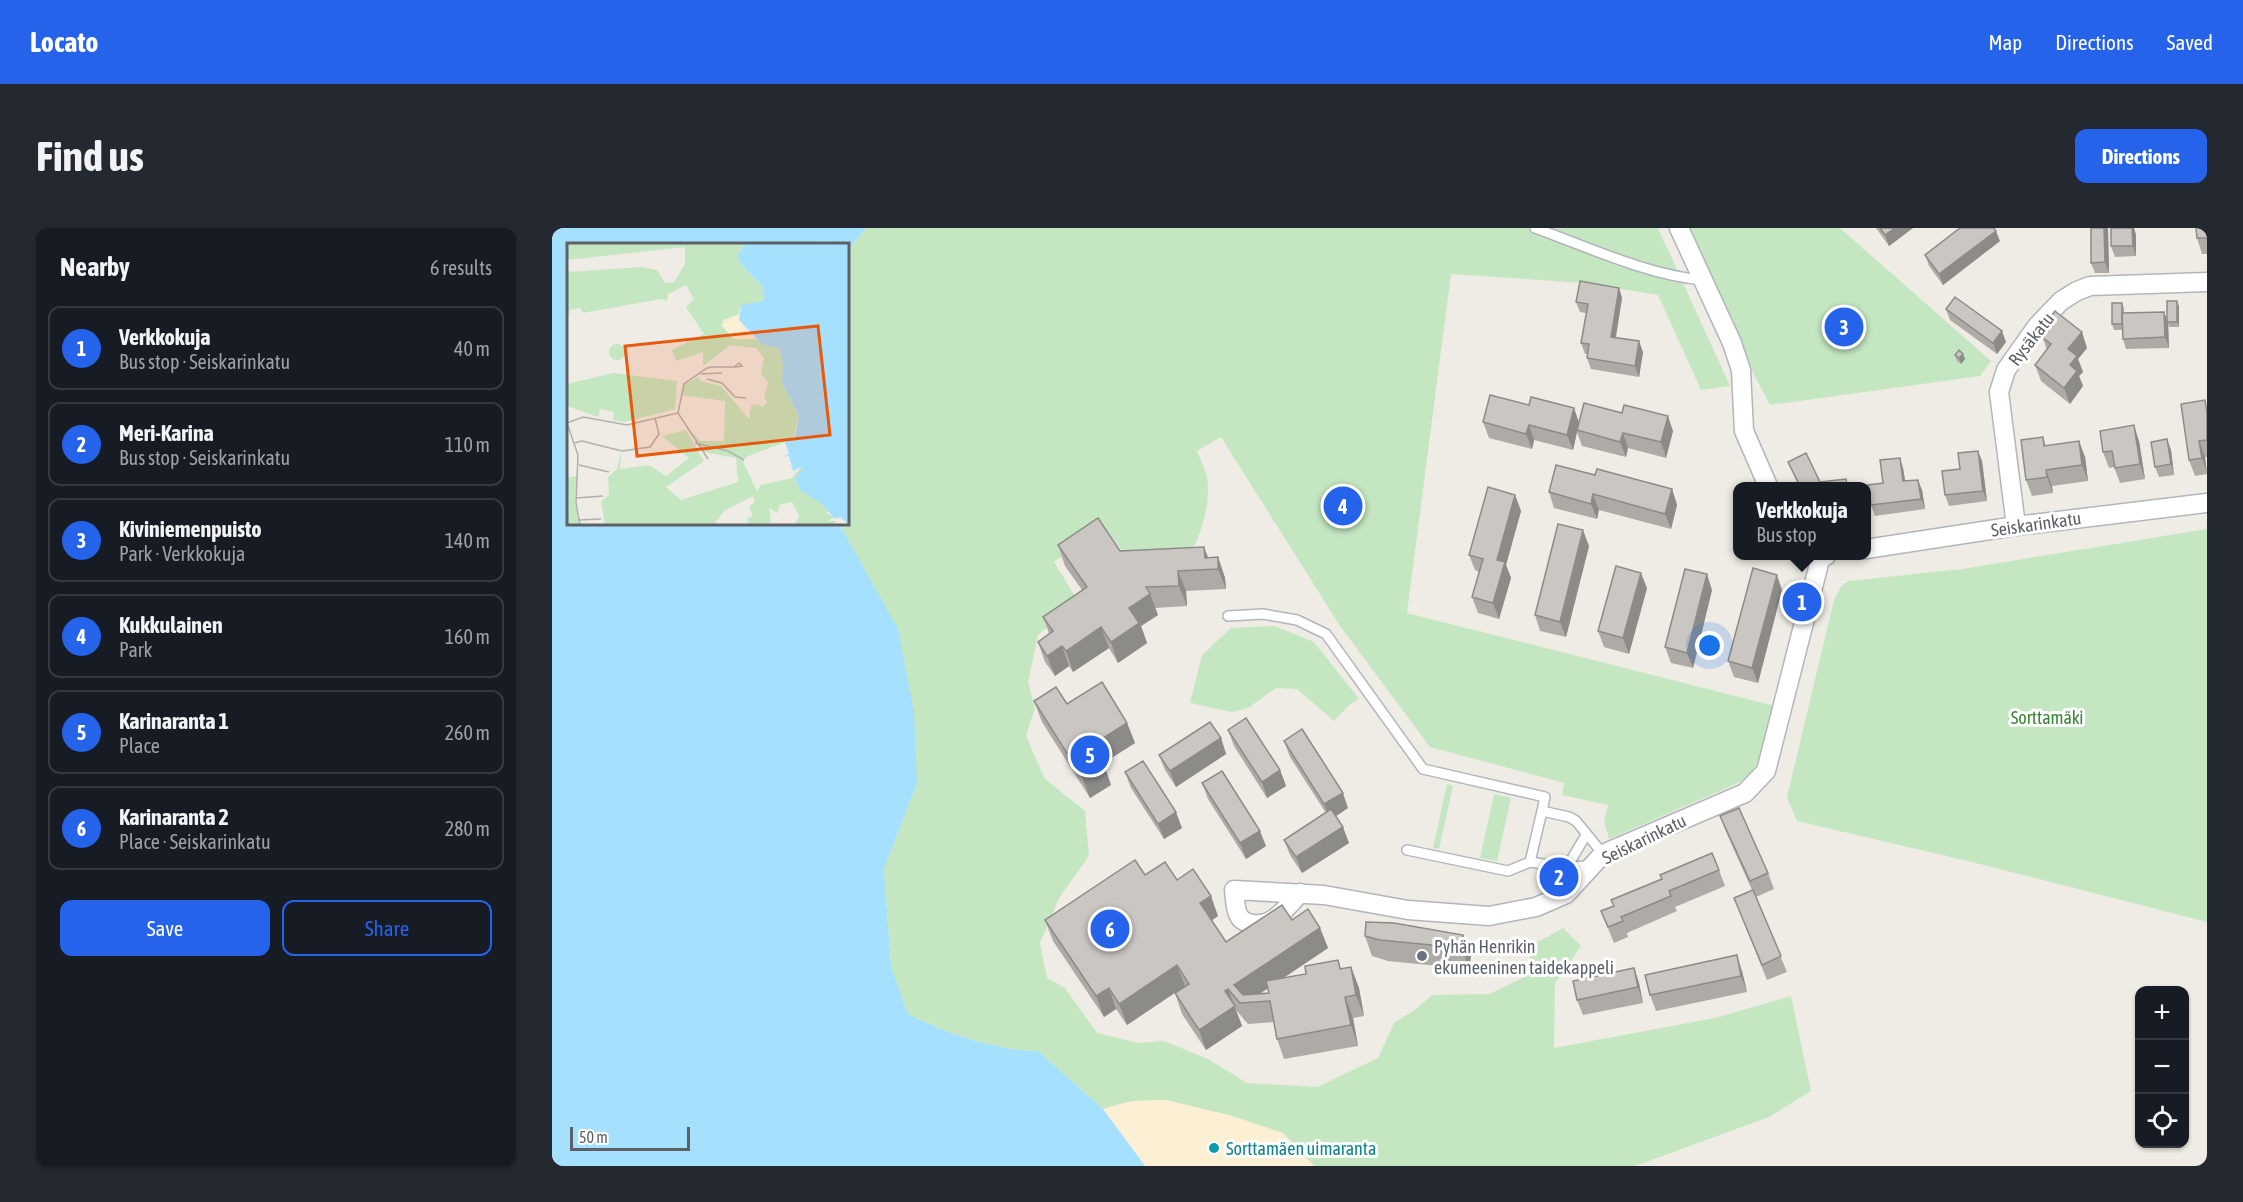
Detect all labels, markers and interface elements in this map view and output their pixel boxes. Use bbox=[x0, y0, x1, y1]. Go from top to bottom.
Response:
text: Locato bbox=[30, 26, 98, 58]
text: Map bbox=[1988, 30, 2022, 54]
text: Directions bbox=[2055, 30, 2134, 54]
text: Saved bbox=[2167, 30, 2213, 54]
button: Directions bbox=[2075, 129, 2207, 183]
text: Find us bbox=[36, 132, 144, 180]
inset map bbox=[567, 243, 849, 525]
text: Nearby bbox=[60, 252, 130, 282]
text: 6 results bbox=[430, 256, 492, 279]
pin: 3 bbox=[1824, 304, 1864, 350]
street label: Rysäkatu bbox=[2004, 308, 2058, 370]
text: Verkkokuja bbox=[119, 324, 210, 350]
text: 1 bbox=[77, 337, 86, 360]
text: 40 m bbox=[454, 337, 490, 360]
text: Bus stop · Seiskarinkatu bbox=[119, 350, 290, 373]
text: Meri-Karina bbox=[119, 420, 214, 446]
text: 2 bbox=[77, 433, 86, 456]
text: 110 m bbox=[445, 433, 490, 456]
text: Bus stop · Seiskarinkatu bbox=[119, 446, 290, 469]
popup bbox=[1733, 482, 1871, 560]
pin: 4 bbox=[1324, 484, 1362, 528]
text: Verkkokuja bbox=[1756, 497, 1848, 523]
street label: Seiskarinkatu bbox=[1990, 507, 2082, 541]
text: Kiviniemenpuisto bbox=[119, 516, 262, 542]
text: Bus stop bbox=[1756, 523, 1817, 546]
text: 3 bbox=[77, 529, 86, 552]
text: 140 m bbox=[445, 529, 490, 552]
text: Park · Verkkokuja bbox=[119, 542, 245, 565]
pin: 1 bbox=[1782, 580, 1822, 625]
text: Kukkulainen bbox=[119, 612, 223, 638]
text: 4 bbox=[77, 625, 86, 648]
text: 160 m bbox=[445, 625, 490, 648]
your location bbox=[1695, 631, 1724, 660]
text: Park bbox=[119, 638, 152, 661]
park label: Sorttamäki bbox=[2011, 707, 2083, 728]
text: Karinaranta 1 bbox=[119, 708, 229, 734]
text: 5 bbox=[77, 721, 86, 744]
text: 260 m bbox=[445, 721, 490, 744]
pin: 5 bbox=[1070, 732, 1110, 778]
text: Place bbox=[119, 734, 160, 757]
text: Karinaranta 2 bbox=[119, 804, 229, 830]
street label: Seiskarinkatu bbox=[1599, 810, 1689, 868]
text: 6 bbox=[77, 817, 86, 840]
text: 280 m bbox=[445, 817, 490, 840]
text: Place · Seiskarinkatu bbox=[119, 830, 271, 853]
pin: 2 bbox=[1540, 854, 1578, 900]
button: Save bbox=[60, 900, 270, 956]
button: Share bbox=[282, 900, 492, 956]
pin: 6 bbox=[1090, 906, 1130, 952]
place label: Pyhän Henrikin ekumeeninen taidekappeli bbox=[1434, 936, 1614, 978]
marker: Pyhän Henrikin ekumeeninen taidekappeli bbox=[1415, 949, 1429, 963]
map controls bbox=[2135, 986, 2189, 1148]
button: + bbox=[2135, 986, 2189, 1040]
button: − bbox=[2135, 1040, 2189, 1094]
button: locate bbox=[2135, 1094, 2189, 1148]
scale bar bbox=[570, 1124, 690, 1152]
text: 50 m bbox=[579, 1128, 608, 1146]
place label: Sorttamäen uimaranta bbox=[1226, 1138, 1376, 1159]
marker: Sorttamäen uimaranta bbox=[1207, 1141, 1221, 1155]

